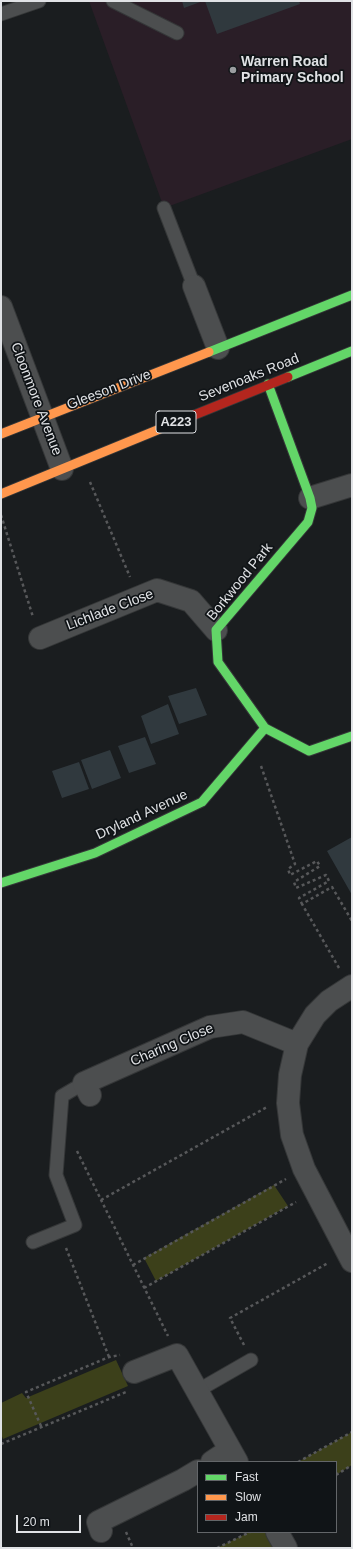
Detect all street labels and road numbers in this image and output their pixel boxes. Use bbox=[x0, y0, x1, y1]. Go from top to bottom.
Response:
street label: Cloonmore Avenue bbox=[7, 340, 65, 458]
street label: Sevenoaks Road bbox=[196, 350, 302, 406]
street label: Gleeson Drive bbox=[65, 366, 153, 414]
road number: A223 bbox=[156, 411, 196, 433]
street label: Borkwood Park bbox=[204, 540, 276, 624]
street label: Lichlade Close bbox=[64, 586, 156, 634]
street label: Dryland Avenue bbox=[93, 786, 191, 844]
street label: Charing Close bbox=[128, 1020, 216, 1070]

